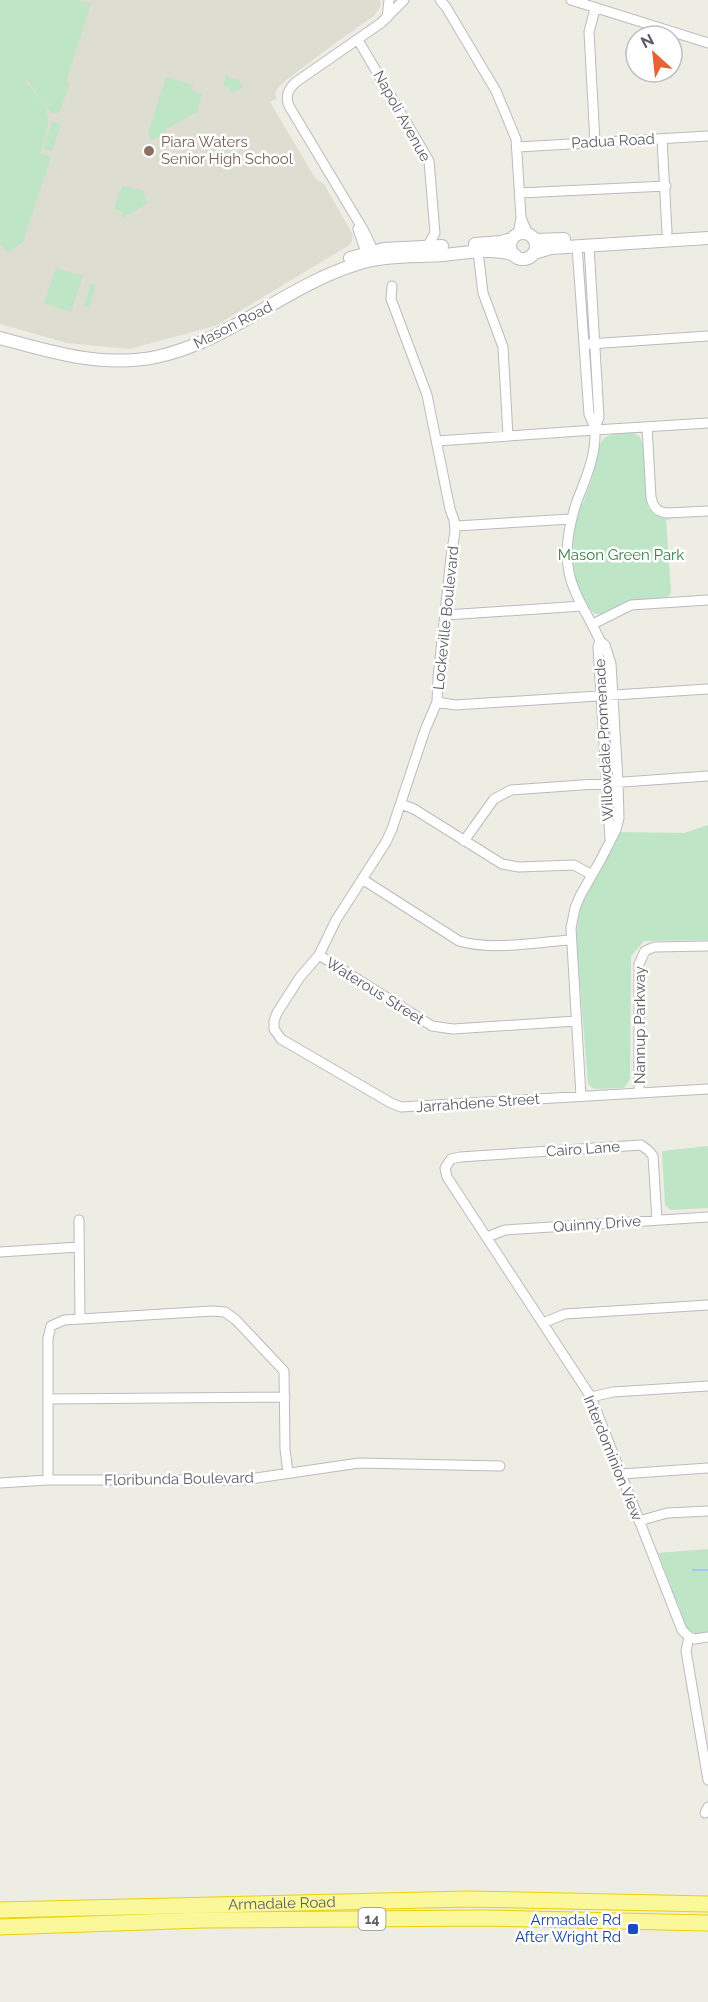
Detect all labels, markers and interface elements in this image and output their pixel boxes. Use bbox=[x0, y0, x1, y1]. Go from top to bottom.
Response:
north arrow bbox=[624, 24, 684, 84]
text: N bbox=[638, 30, 657, 52]
street label: Napoli Avenue bbox=[370, 67, 434, 165]
street label: Padua Road bbox=[571, 130, 655, 152]
place label: Piara Waters Senior High School bbox=[161, 133, 294, 168]
marker: Piara Waters Senior High School bbox=[142, 144, 156, 158]
street label: Mason Road bbox=[191, 297, 275, 353]
street label: Lockeville Boulevard bbox=[429, 545, 463, 691]
park label: Mason Green Park bbox=[558, 546, 684, 564]
street label: Willowdale Promenade bbox=[591, 658, 617, 822]
street label: Waterous Street bbox=[323, 954, 427, 1028]
street label: Nannup Parkway bbox=[631, 966, 649, 1084]
street label: Jarrahdene Street bbox=[416, 1090, 540, 1116]
street label: Cairo Lane bbox=[545, 1137, 621, 1161]
street label: Quinny Drive bbox=[552, 1212, 642, 1236]
street label: Interdominion View bbox=[580, 1393, 646, 1523]
street label: Floribunda Boulevard bbox=[104, 1469, 254, 1489]
street label: Armadale Road bbox=[228, 1893, 336, 1914]
road number: 14 bbox=[358, 1908, 386, 1930]
place label: Armadale Rd After Wright Rd bbox=[515, 1911, 621, 1946]
marker: Armadale Rd After Wright Rd bbox=[626, 1922, 640, 1936]

